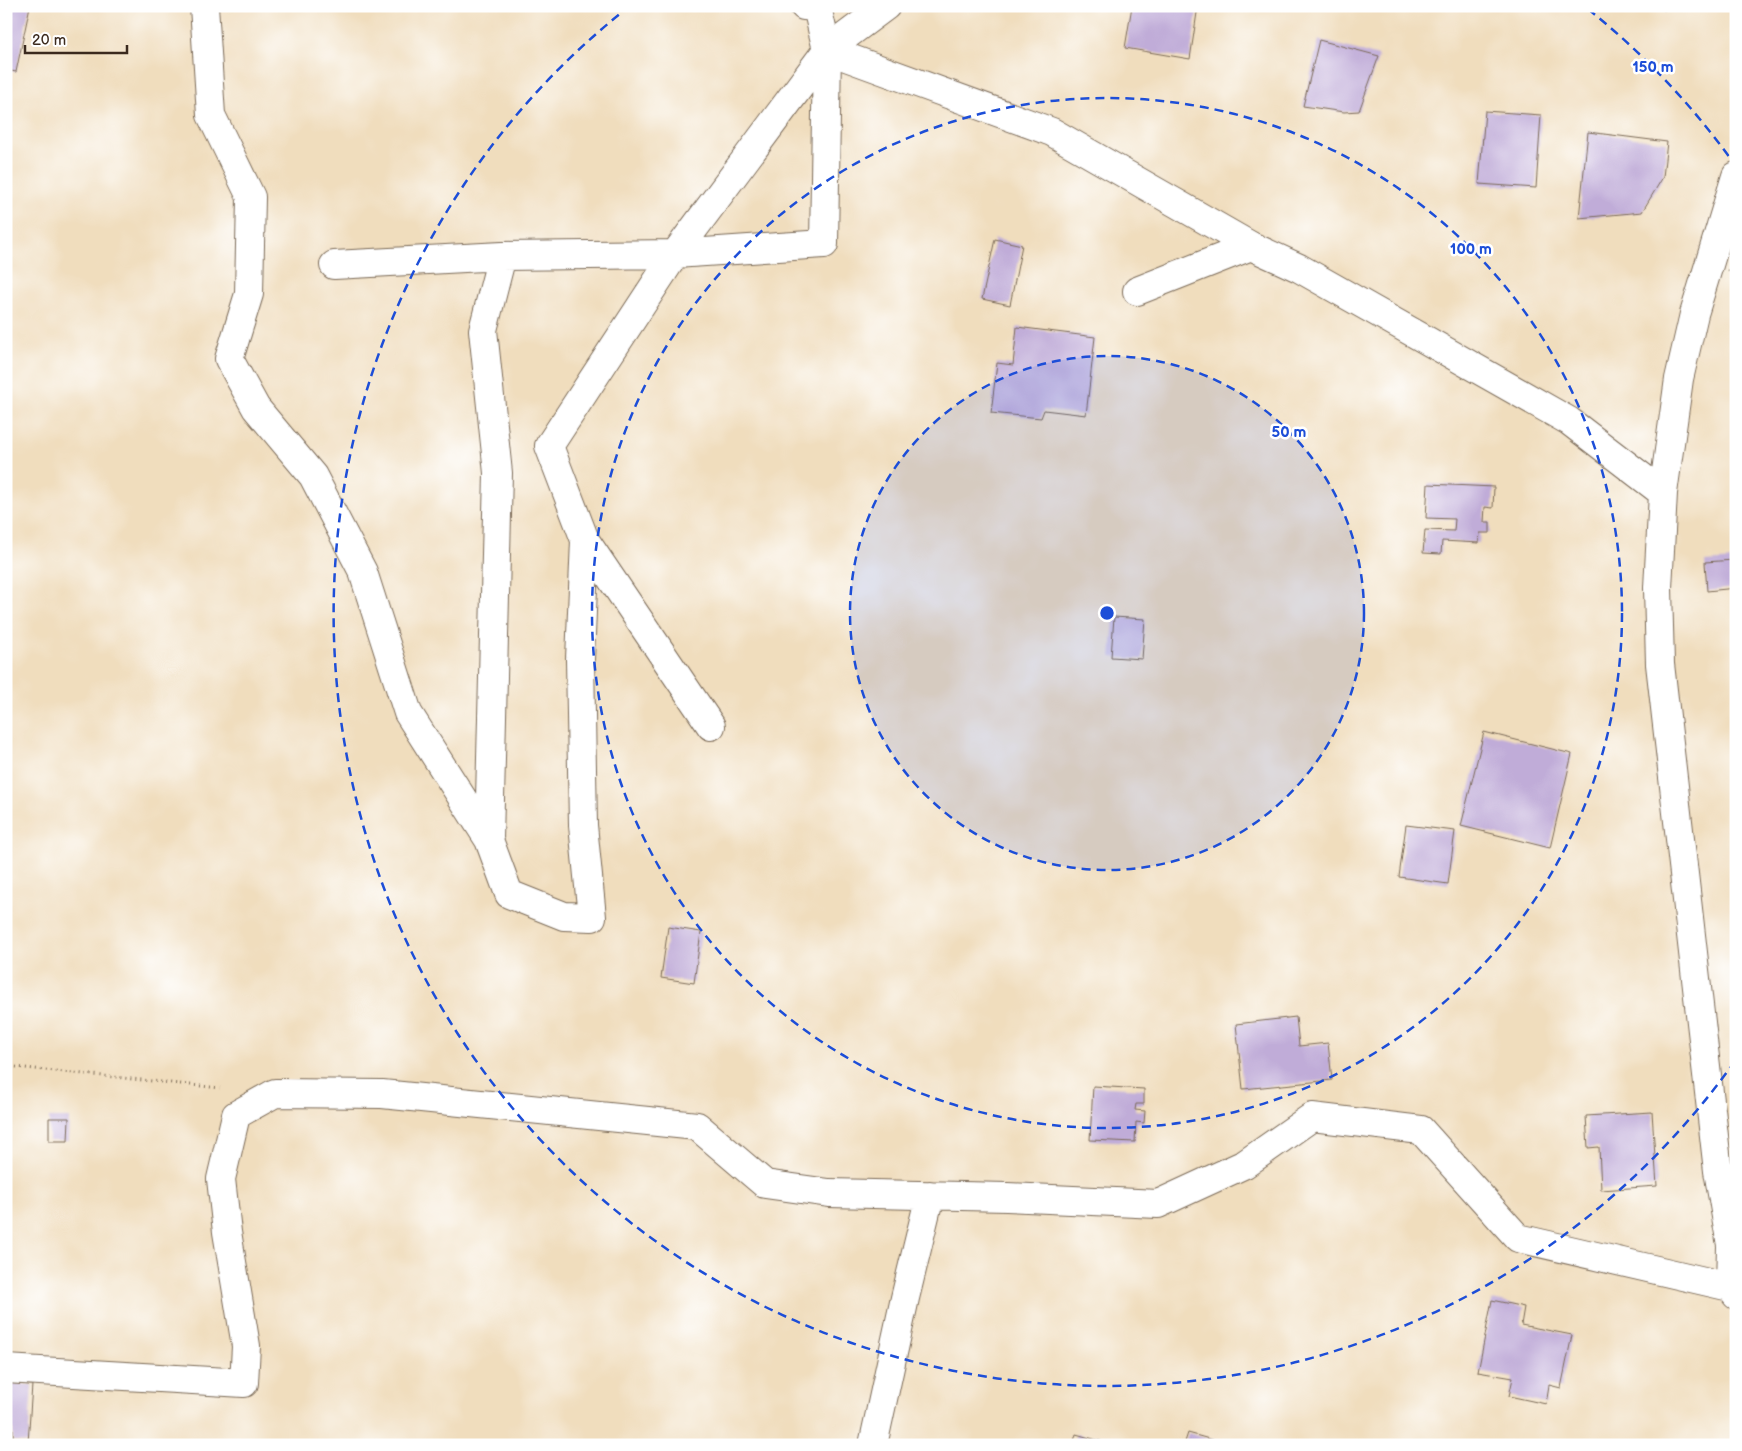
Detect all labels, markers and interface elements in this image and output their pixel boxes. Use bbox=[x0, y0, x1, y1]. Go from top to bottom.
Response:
scale bar bbox=[25, 22, 128, 54]
text: 20 m bbox=[32, 31, 66, 50]
text: 150 m bbox=[1632, 58, 1674, 77]
text: 100 m bbox=[1450, 240, 1492, 259]
text: 50 m bbox=[1272, 423, 1307, 442]
centre of rings bbox=[1098, 604, 1116, 622]

